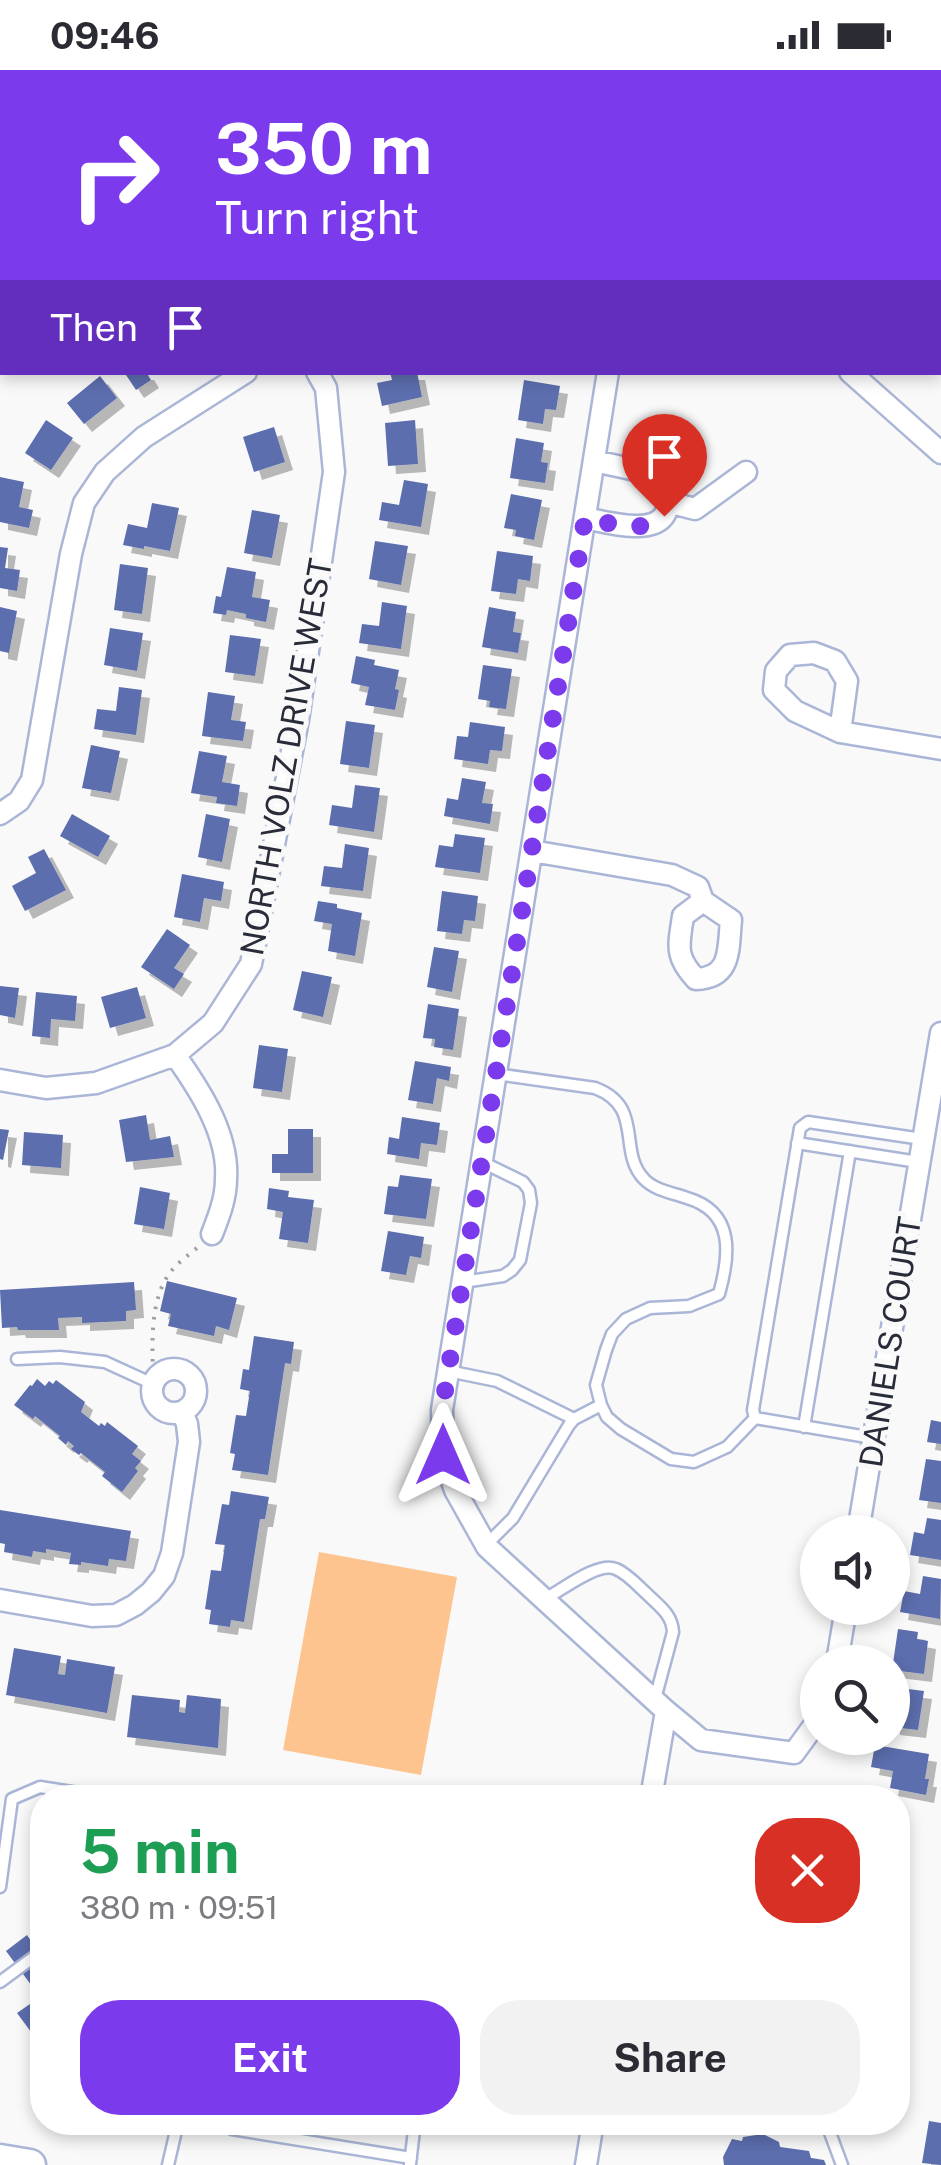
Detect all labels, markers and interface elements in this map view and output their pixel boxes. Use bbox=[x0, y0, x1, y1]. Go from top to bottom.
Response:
text: 09:46 bbox=[50, 13, 160, 58]
text: 350 m bbox=[215, 107, 432, 190]
icon: right bbox=[50, 110, 180, 240]
text: Turn right bbox=[215, 191, 419, 244]
icon: arrive bbox=[158, 300, 213, 355]
text: Then bbox=[50, 305, 138, 350]
pin bbox=[622, 414, 707, 517]
icon: arrive bbox=[637, 429, 692, 484]
street label: NORTH VOLZ DRIVE WEST bbox=[233, 556, 339, 958]
street label: DANIELS COURT bbox=[852, 1214, 928, 1470]
position arrow bbox=[391, 1403, 495, 1507]
map controls bbox=[800, 1515, 910, 1755]
button: sound bbox=[800, 1515, 910, 1625]
button: search bbox=[800, 1645, 910, 1755]
text: 5 min bbox=[80, 1816, 240, 1887]
button: close bbox=[755, 1818, 860, 1923]
text: 380 m · 09:51 bbox=[80, 1889, 278, 1926]
button: Exit bbox=[80, 2000, 460, 2115]
button: Share bbox=[480, 2000, 860, 2115]

